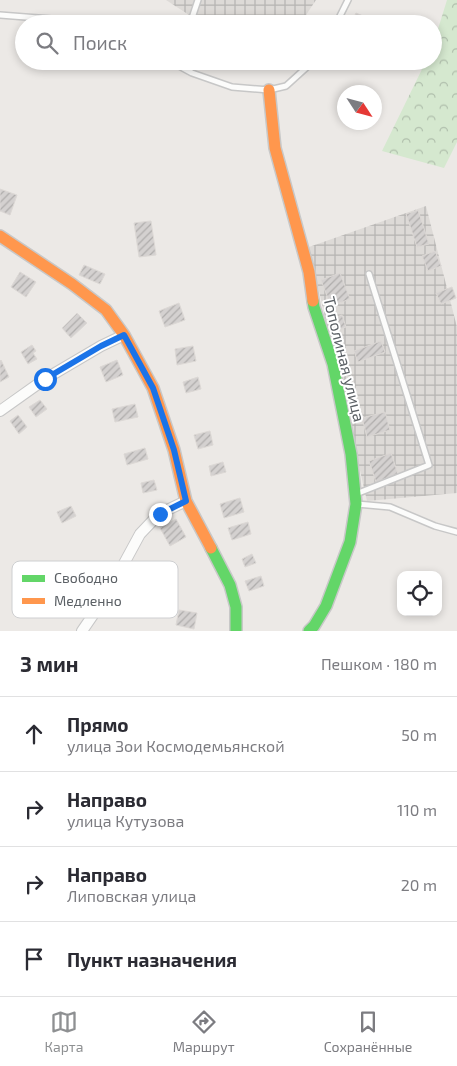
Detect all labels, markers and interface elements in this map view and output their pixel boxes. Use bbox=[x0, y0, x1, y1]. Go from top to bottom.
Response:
search box bbox=[15, 15, 442, 70]
icon: search bbox=[33, 29, 61, 57]
text: Поиск bbox=[73, 31, 127, 54]
north arrow bbox=[337, 85, 382, 130]
street label: Тополиная улица bbox=[319, 294, 370, 424]
route start bbox=[34, 368, 57, 391]
route end bbox=[149, 503, 172, 526]
legend bbox=[12, 561, 178, 618]
text: Свободно bbox=[54, 569, 118, 586]
map controls bbox=[397, 571, 442, 616]
button: locate bbox=[397, 571, 442, 616]
text: Медленно bbox=[54, 592, 122, 609]
text: 3 мин bbox=[20, 651, 78, 676]
text: Пешком · 180 m bbox=[321, 654, 437, 673]
text: Прямо bbox=[67, 713, 129, 736]
icon: ahead bbox=[20, 720, 48, 748]
text: 50 m bbox=[401, 725, 437, 744]
text: улица Зои Космодемьянской bbox=[67, 736, 285, 755]
text: Направо bbox=[67, 788, 147, 811]
icon: right bbox=[20, 795, 48, 823]
text: 110 m bbox=[397, 800, 437, 819]
text: улица Кутузова bbox=[67, 811, 184, 830]
text: Направо bbox=[67, 863, 147, 886]
icon: right bbox=[20, 870, 48, 898]
text: 20 m bbox=[401, 875, 437, 894]
text: Липовская улица bbox=[67, 886, 196, 905]
icon: arrive bbox=[20, 945, 48, 973]
text: Пункт назначения bbox=[67, 948, 237, 971]
tab: Карта bbox=[45, 1008, 83, 1055]
tab: Маршрут bbox=[173, 1008, 235, 1055]
tab: Сохранённые bbox=[324, 1008, 412, 1055]

